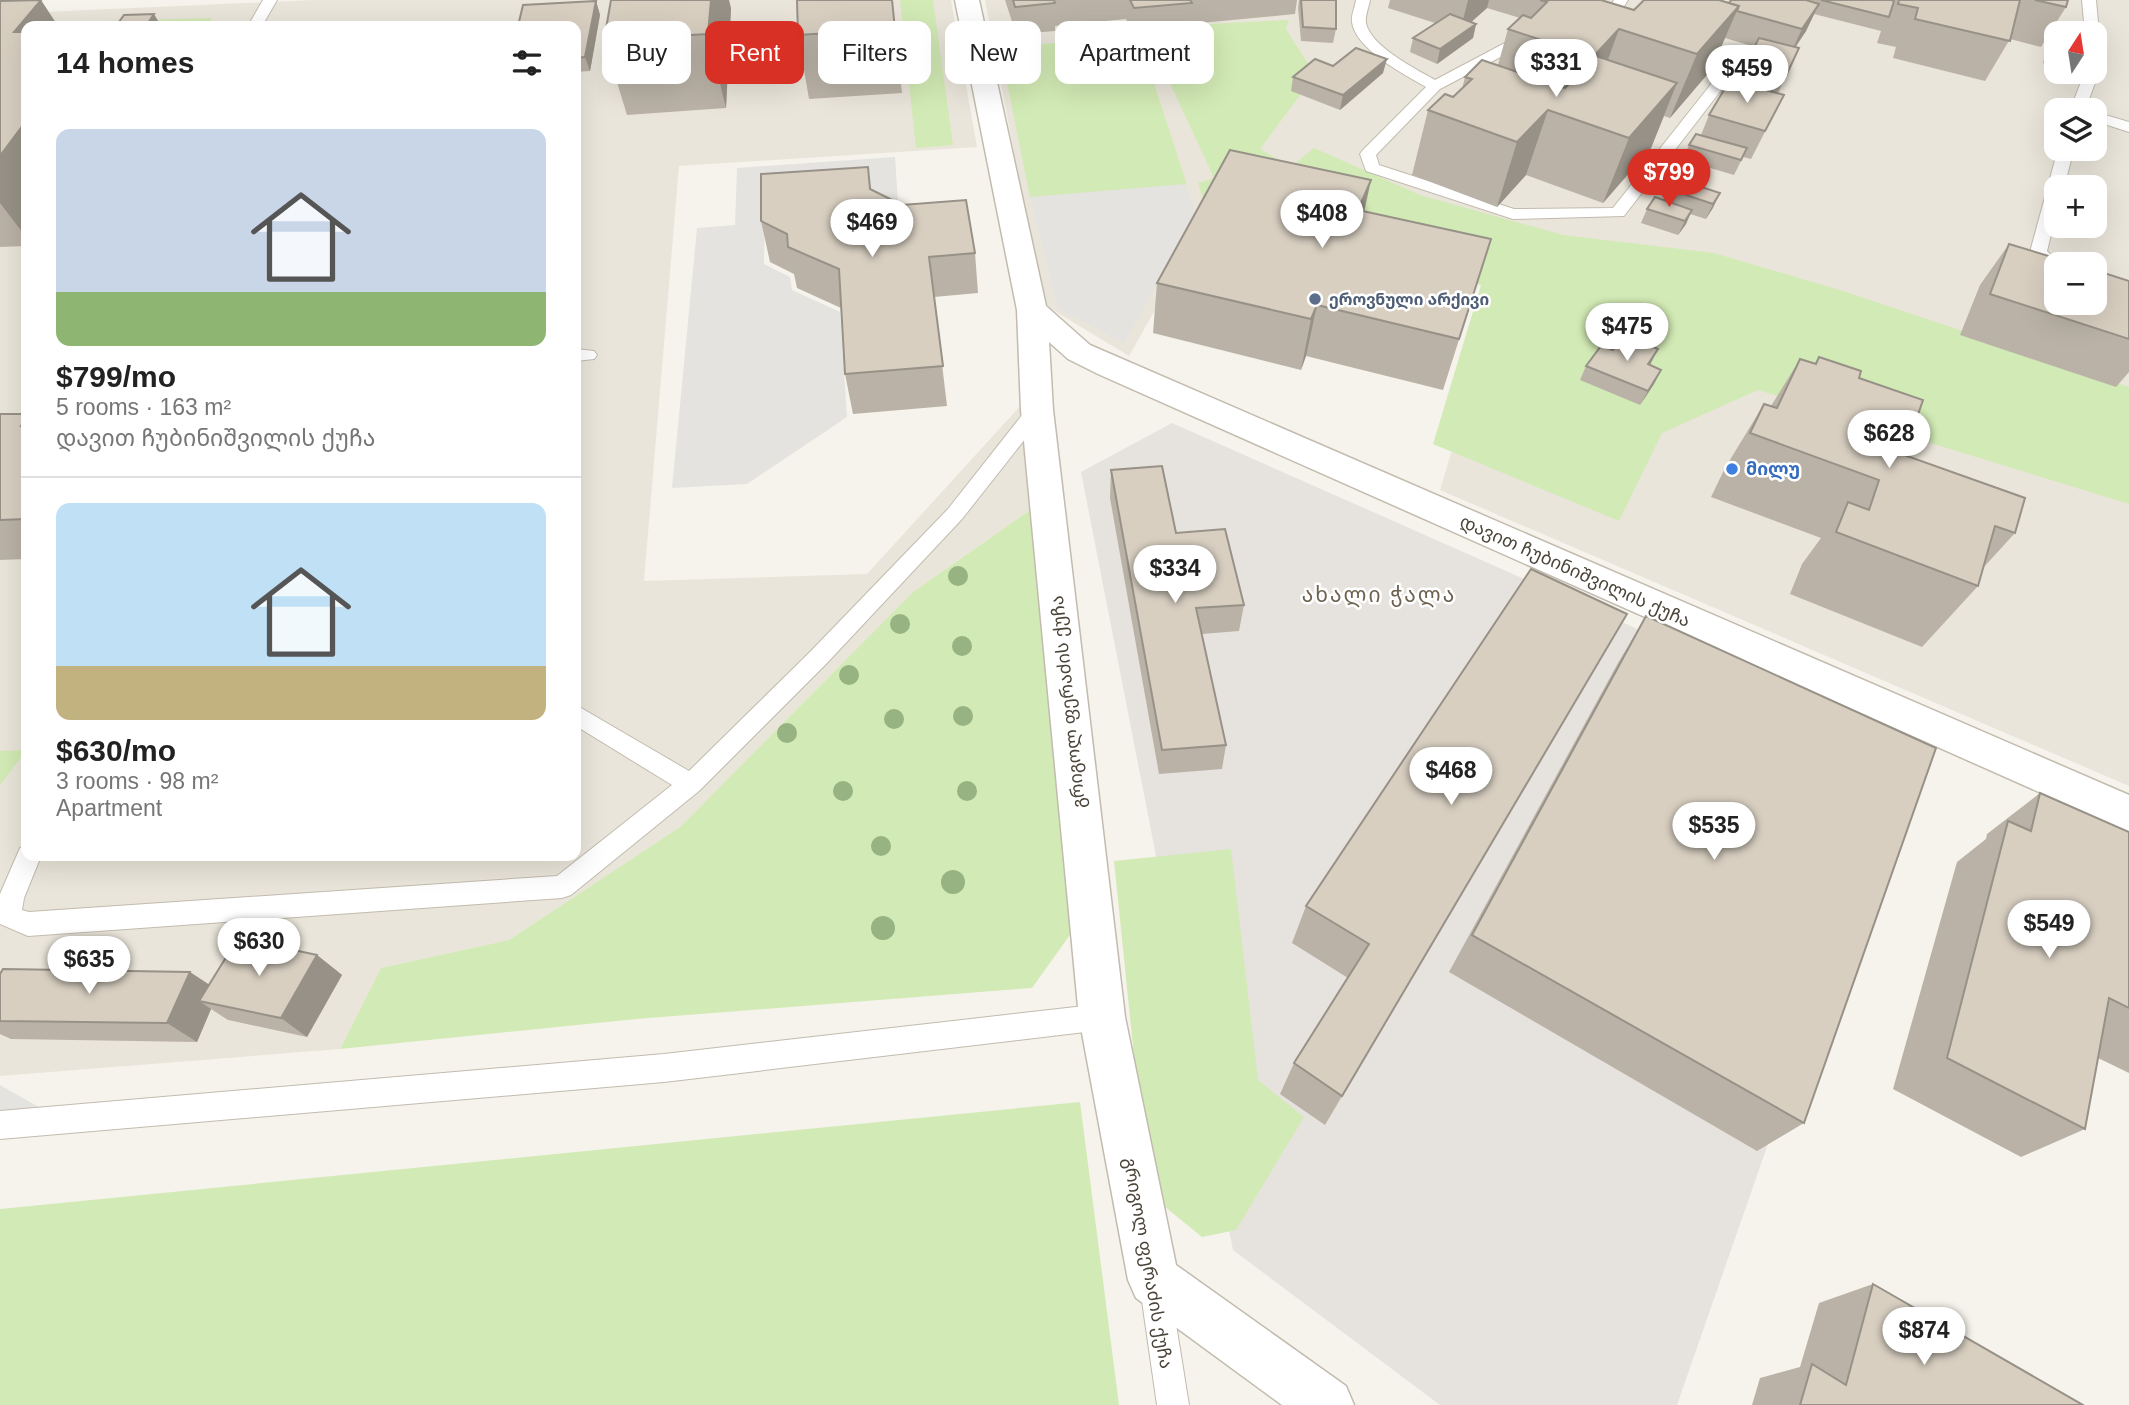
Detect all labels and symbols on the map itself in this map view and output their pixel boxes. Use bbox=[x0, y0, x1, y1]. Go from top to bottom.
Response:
north arrow bbox=[2044, 21, 2107, 84]
pin: $331 bbox=[1515, 40, 1597, 99]
pin: $459 bbox=[1706, 46, 1788, 105]
pin: $799 bbox=[1628, 150, 1710, 209]
pin: $408 bbox=[1281, 190, 1363, 250]
pin: $469 bbox=[831, 200, 913, 259]
marker: ეროვნული არქივი bbox=[1307, 291, 1323, 307]
place label: ეროვნული არქივი bbox=[1329, 291, 1489, 310]
pin: $475 bbox=[1586, 304, 1668, 363]
pin: $628 bbox=[1848, 410, 1930, 470]
place label: მილუ bbox=[1746, 459, 1800, 480]
marker: მილუ bbox=[1724, 461, 1740, 477]
street label: დავით ჩუბინიშვილის ქუჩა bbox=[1456, 511, 1693, 632]
pin: $334 bbox=[1134, 546, 1216, 605]
district label: ახალი ჭალა bbox=[1302, 583, 1456, 608]
street label: გრიგოლ ფერაძის ქუჩა bbox=[1047, 594, 1090, 809]
pin: $468 bbox=[1410, 748, 1492, 807]
pin: $535 bbox=[1673, 802, 1755, 862]
pin: $549 bbox=[2008, 900, 2090, 960]
pin: $630 bbox=[218, 918, 300, 978]
pin: $635 bbox=[48, 936, 130, 996]
street label: გრიგოლ ფერაძის ქუჩა bbox=[1119, 1156, 1176, 1370]
pin: $874 bbox=[1883, 1308, 1965, 1367]

